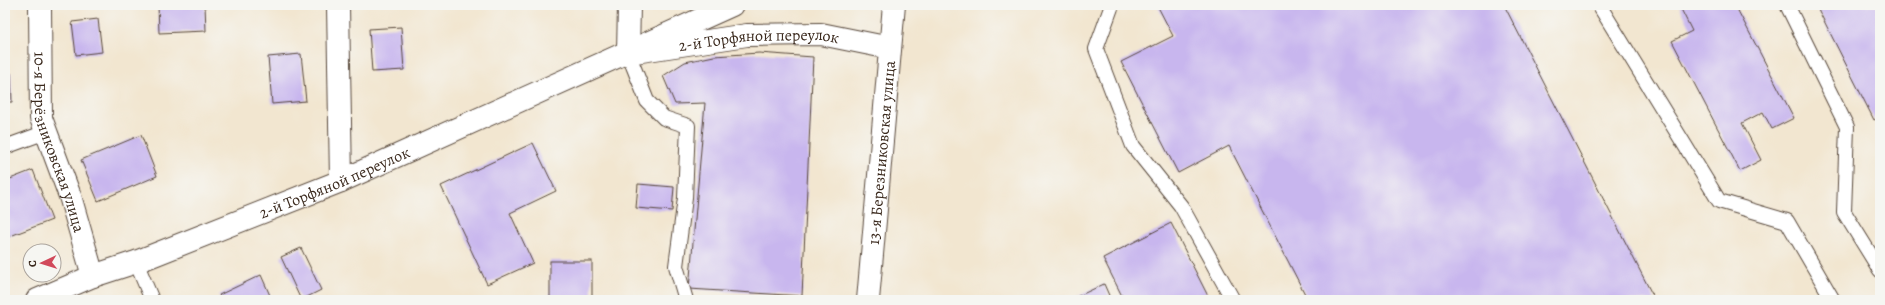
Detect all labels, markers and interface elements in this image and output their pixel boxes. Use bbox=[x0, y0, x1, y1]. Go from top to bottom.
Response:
street label: 2-й Торфяной переулок bbox=[677, 24, 841, 57]
street label: 10-я Берёзниковская улица bbox=[28, 52, 90, 236]
street label: 13-я Березниковская улица bbox=[863, 59, 901, 246]
street label: 2-й Торфяной переулок bbox=[256, 141, 414, 224]
north arrow bbox=[22, 243, 62, 283]
text: С bbox=[25, 260, 40, 268]

